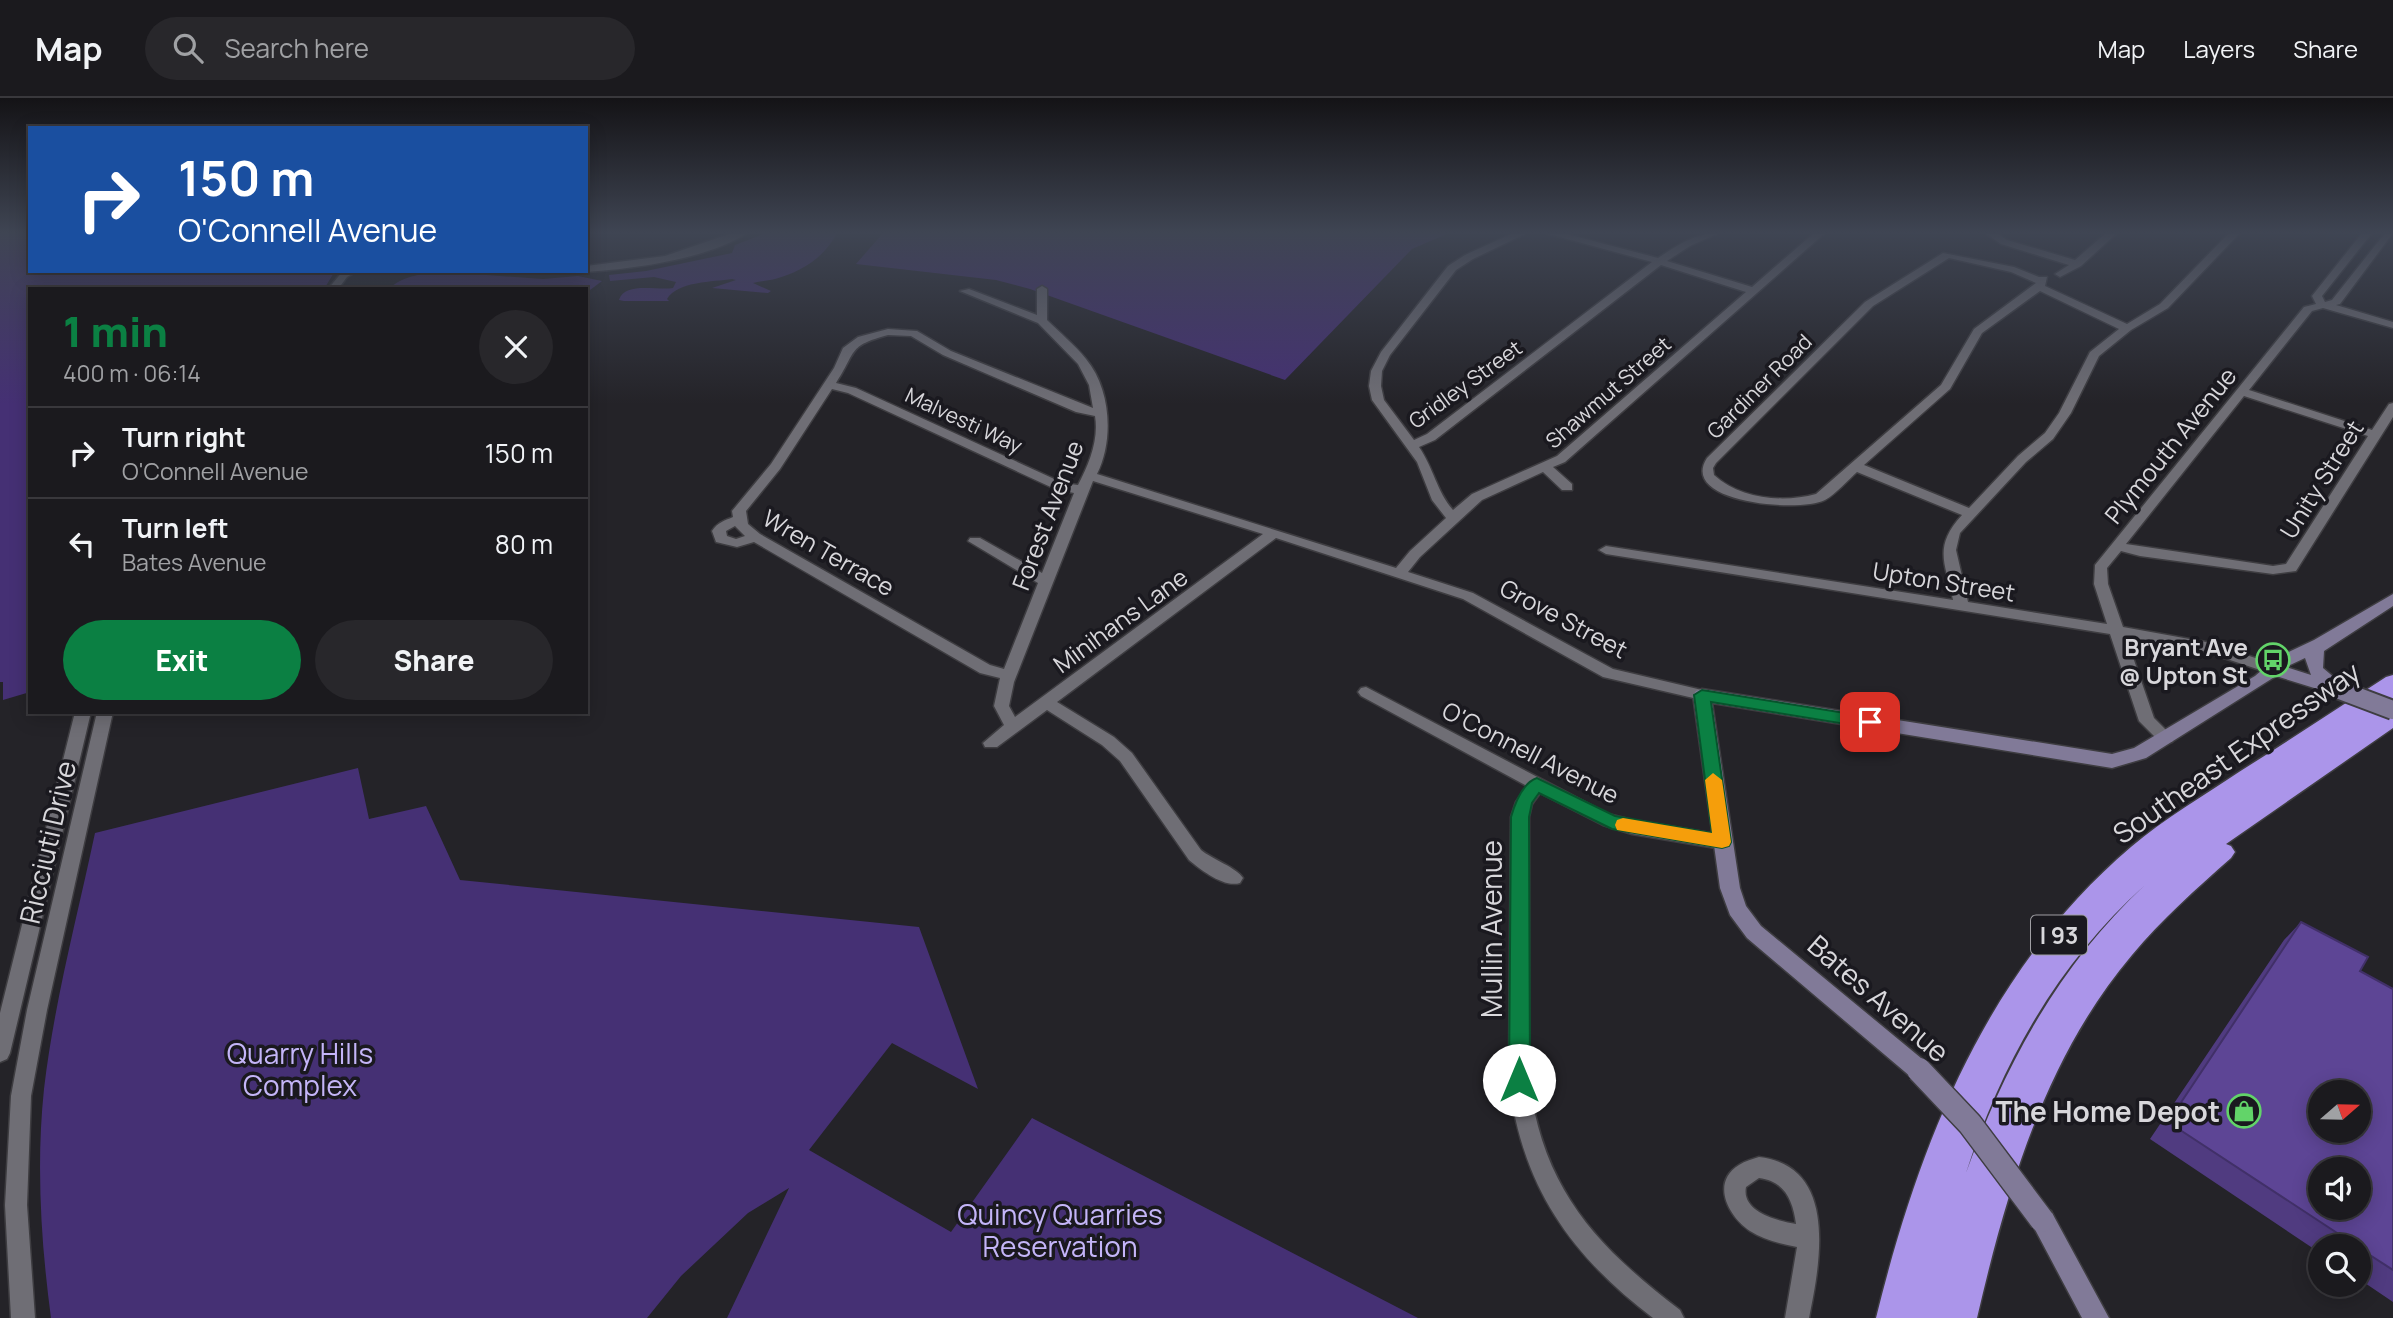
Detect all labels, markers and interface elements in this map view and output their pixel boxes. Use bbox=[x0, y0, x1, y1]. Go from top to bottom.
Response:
search box bbox=[145, 17, 635, 80]
text: Map bbox=[35, 26, 103, 71]
icon: search bbox=[169, 29, 207, 67]
text: Search here bbox=[225, 30, 369, 66]
text: Map bbox=[2098, 32, 2145, 65]
text: Layers bbox=[2183, 32, 2255, 65]
text: Share bbox=[2293, 32, 2358, 65]
text: 150 m bbox=[178, 144, 314, 211]
icon: right bbox=[63, 154, 154, 245]
text: O'Connell Avenue bbox=[178, 208, 437, 252]
text: 1 min bbox=[63, 302, 168, 360]
button: close bbox=[479, 310, 553, 384]
street label: Gardiner Road bbox=[1701, 328, 1817, 444]
street label: Shawmut Street bbox=[1539, 330, 1677, 454]
street label: Gridley Street bbox=[1403, 333, 1527, 435]
text: 400 m · 06:14 bbox=[63, 357, 201, 389]
street label: Plymouth Avenue bbox=[2097, 360, 2243, 530]
street label: Malvesti Way bbox=[901, 381, 1027, 459]
street label: Unity Street bbox=[2272, 413, 2370, 545]
text: Turn right bbox=[122, 419, 246, 455]
icon: right bbox=[63, 434, 101, 472]
text: 150 m bbox=[485, 435, 553, 471]
street label: Forest Avenue bbox=[1003, 436, 1091, 594]
text: O'Connell Avenue bbox=[122, 455, 308, 487]
street label: Wren Terrace bbox=[757, 501, 901, 603]
text: Turn left bbox=[122, 510, 229, 546]
icon: left bbox=[63, 525, 101, 563]
text: 80 m bbox=[495, 526, 553, 562]
text: Bates Avenue bbox=[122, 546, 267, 578]
street label: Upton Street bbox=[1870, 553, 2018, 609]
street label: Minihans Lane bbox=[1046, 560, 1194, 680]
street label: Grove Street bbox=[1494, 571, 1634, 665]
button: Exit bbox=[63, 620, 301, 700]
button: Share bbox=[315, 620, 553, 700]
place label: Bryant Ave @ Upton St bbox=[2119, 630, 2248, 691]
bus stop icon: Bryant Ave @ Upton St bbox=[2254, 641, 2292, 679]
street label: Southeast Expressway bbox=[2105, 652, 2367, 852]
pin bbox=[1840, 692, 1900, 752]
street label: O'Connell Avenue bbox=[1437, 693, 1625, 811]
icon: arrive bbox=[1851, 703, 1889, 741]
street label: Ricciuti Drive bbox=[10, 757, 84, 927]
street label: Mullin Avenue bbox=[1472, 840, 1510, 1018]
road number: I 93 bbox=[2031, 916, 2087, 954]
street label: Bates Avenue bbox=[1800, 926, 1958, 1070]
park label: Quarry Hills Complex bbox=[227, 1034, 373, 1104]
position arrow bbox=[1482, 1043, 1556, 1117]
north arrow bbox=[2308, 1080, 2371, 1143]
map controls bbox=[2308, 1080, 2371, 1297]
place label: The Home Depot bbox=[1995, 1092, 2220, 1130]
shop icon: The Home Depot bbox=[2225, 1092, 2263, 1130]
button: sound bbox=[2308, 1157, 2371, 1220]
park label: Quincy Quarries Reservation bbox=[957, 1195, 1163, 1265]
button: search bbox=[2308, 1234, 2371, 1297]

